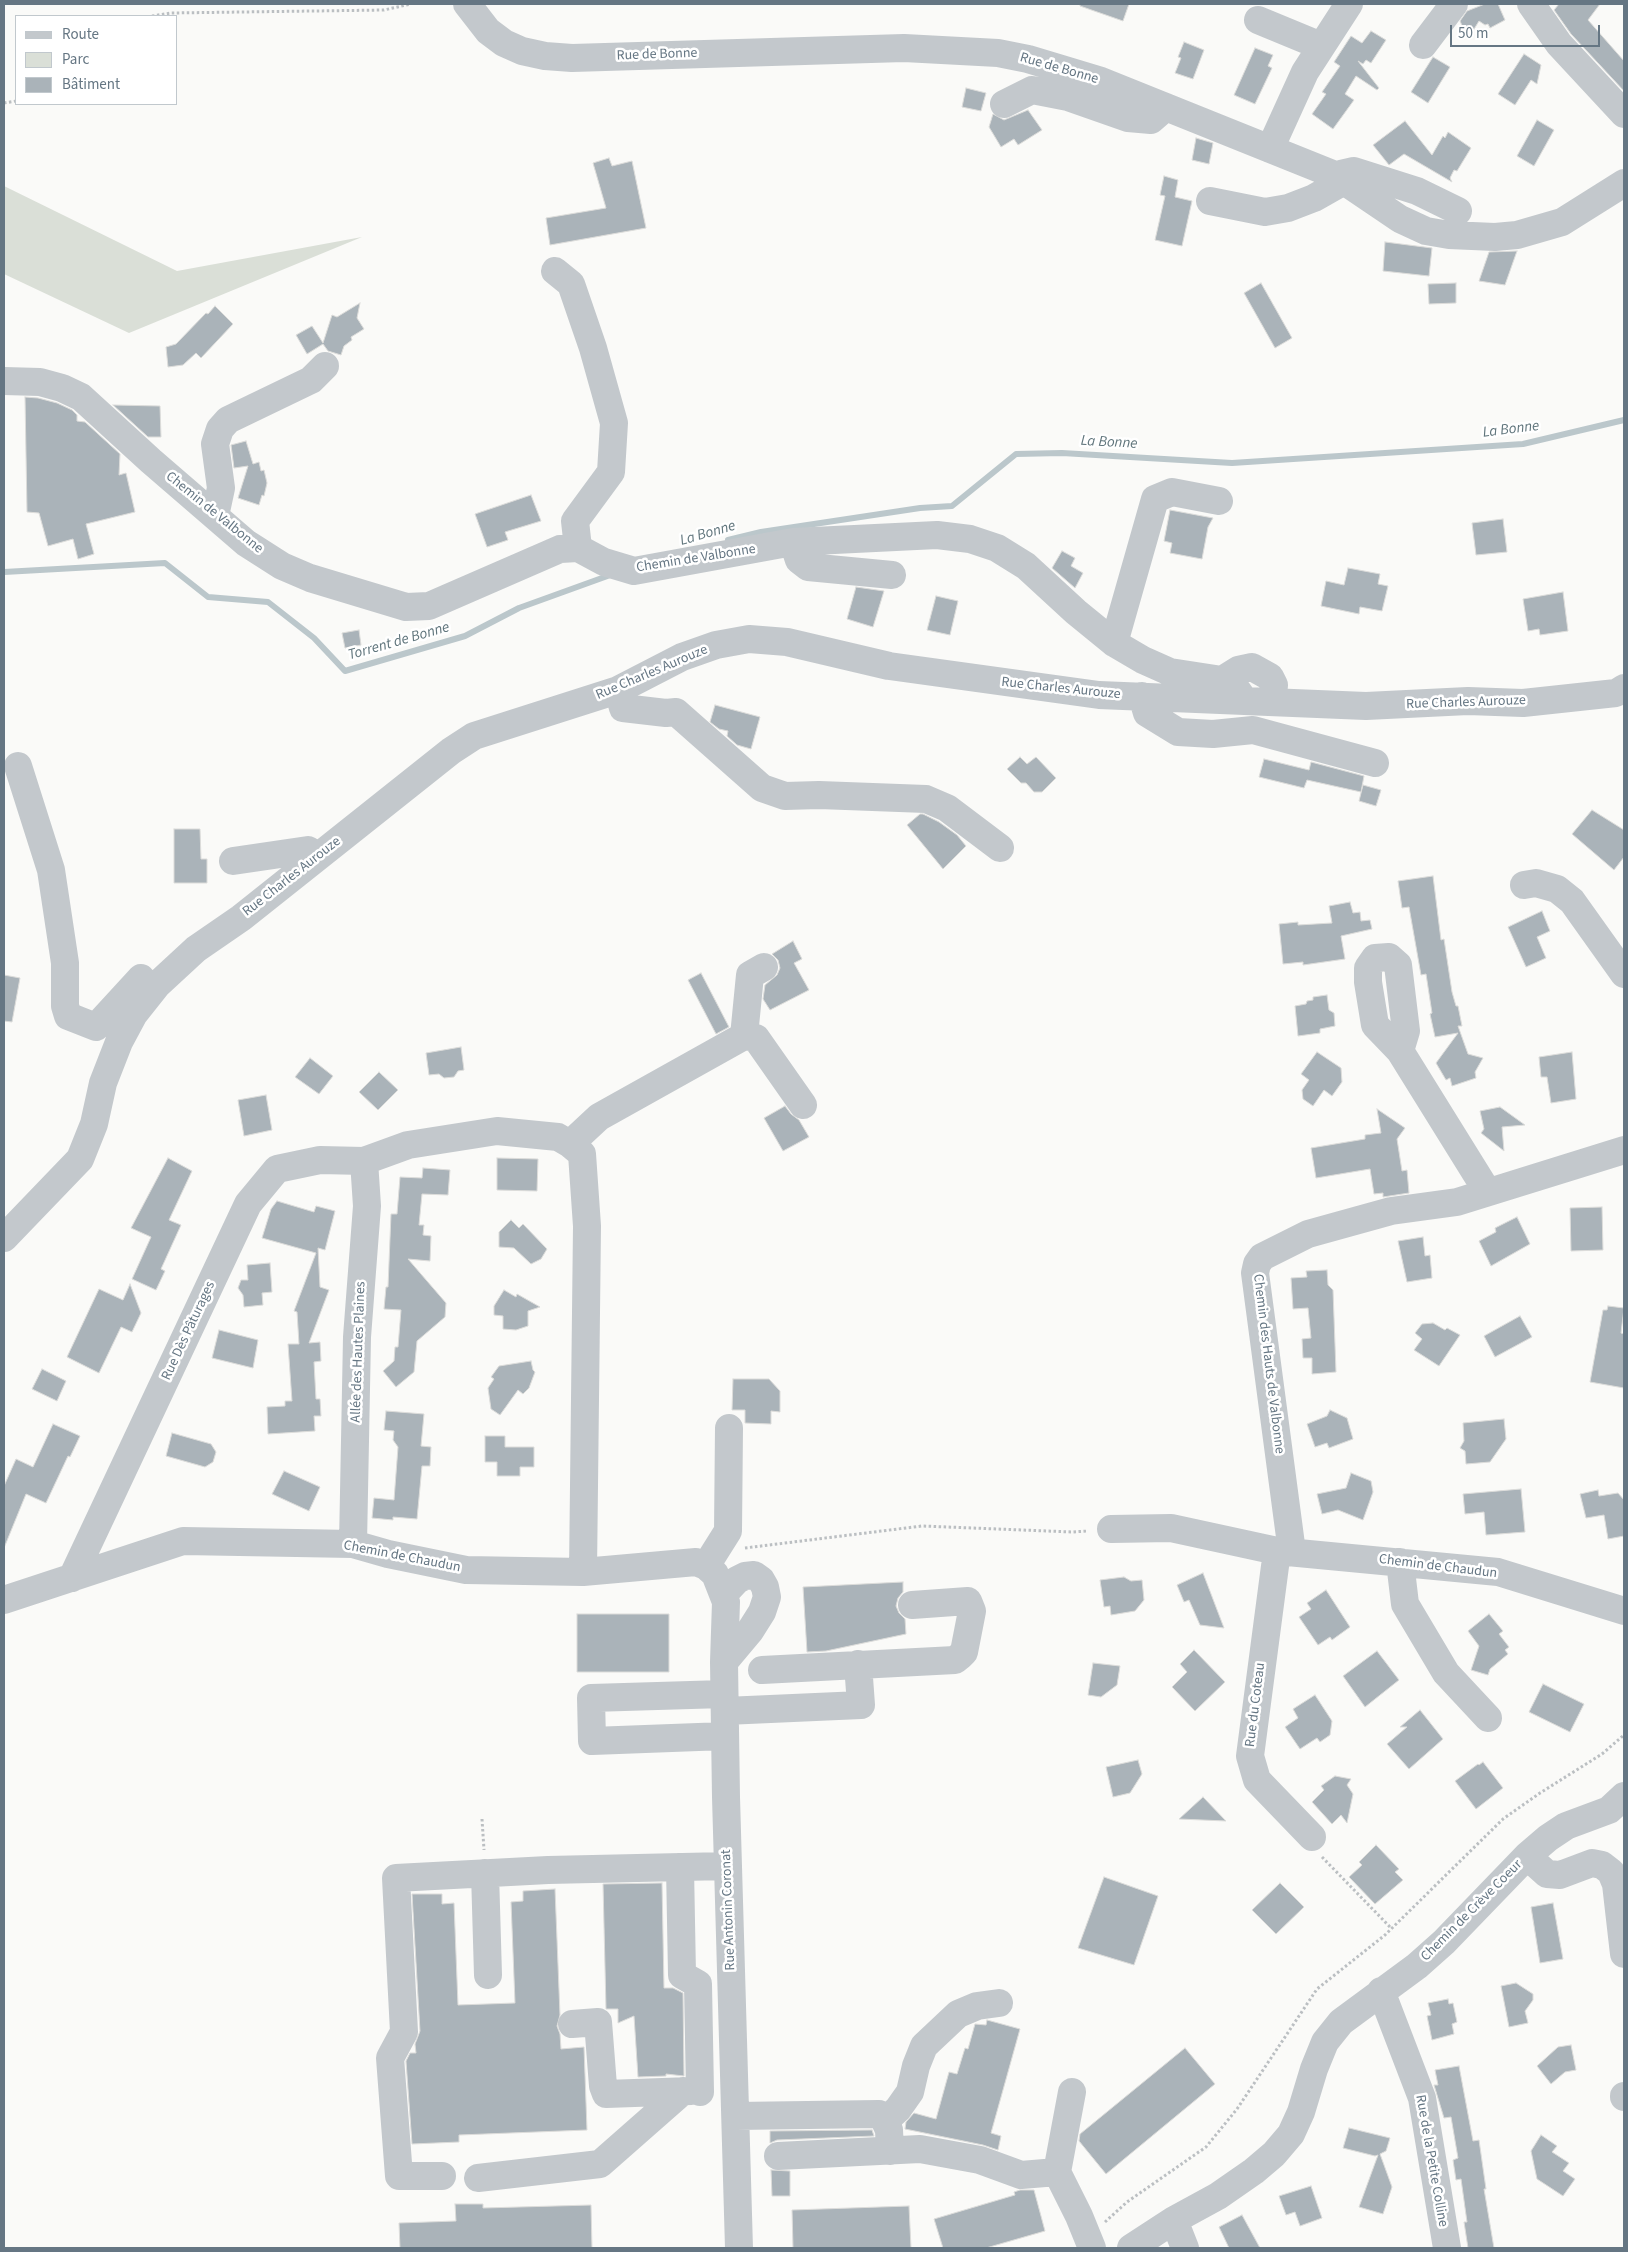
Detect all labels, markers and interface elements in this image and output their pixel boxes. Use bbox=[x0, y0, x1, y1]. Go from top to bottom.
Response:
legend bbox=[15, 15, 178, 105]
scale bar bbox=[1453, 15, 1603, 47]
text: 50 m bbox=[1458, 23, 1488, 44]
text: Route bbox=[62, 24, 99, 45]
street label: Rue de Bonne bbox=[616, 45, 698, 65]
text: Parc bbox=[62, 49, 89, 70]
street label: Rue de Bonne bbox=[1018, 50, 1100, 88]
text: Bâtiment bbox=[62, 74, 120, 95]
water label: La Bonne bbox=[1482, 418, 1540, 442]
water label: La Bonne bbox=[1080, 433, 1138, 453]
street label: Chemin de Valbonne bbox=[162, 468, 266, 558]
water label: La Bonne bbox=[678, 517, 738, 551]
street label: Chemin de Valbonne bbox=[635, 541, 757, 577]
water label: Torrent de Bonne bbox=[346, 619, 452, 665]
street label: Rue Charles Aurouze bbox=[594, 642, 710, 704]
street label: Rue Charles Aurouze bbox=[1001, 674, 1121, 704]
street label: Rue Charles Aurouze bbox=[1406, 693, 1526, 713]
street label: Rue Charles Aurouze bbox=[240, 833, 344, 921]
street label: Chemin des Hauts de Valbonne bbox=[1249, 1273, 1287, 1455]
street label: Rue Dès Pâturages bbox=[159, 1279, 219, 1383]
street label: Allée des Hautes Plaines bbox=[348, 1281, 370, 1423]
street label: Chemin de Chaudun bbox=[342, 1537, 462, 1577]
street label: Chemin de Chaudun bbox=[1378, 1551, 1498, 1583]
street label: Rue du Coteau bbox=[1242, 1662, 1270, 1748]
street label: Rue Antonin Coronat bbox=[718, 1849, 740, 1971]
street label: Chemin de Crève Coeur bbox=[1418, 1857, 1526, 1965]
street label: Rue de la Petite Colline bbox=[1411, 2094, 1451, 2228]

